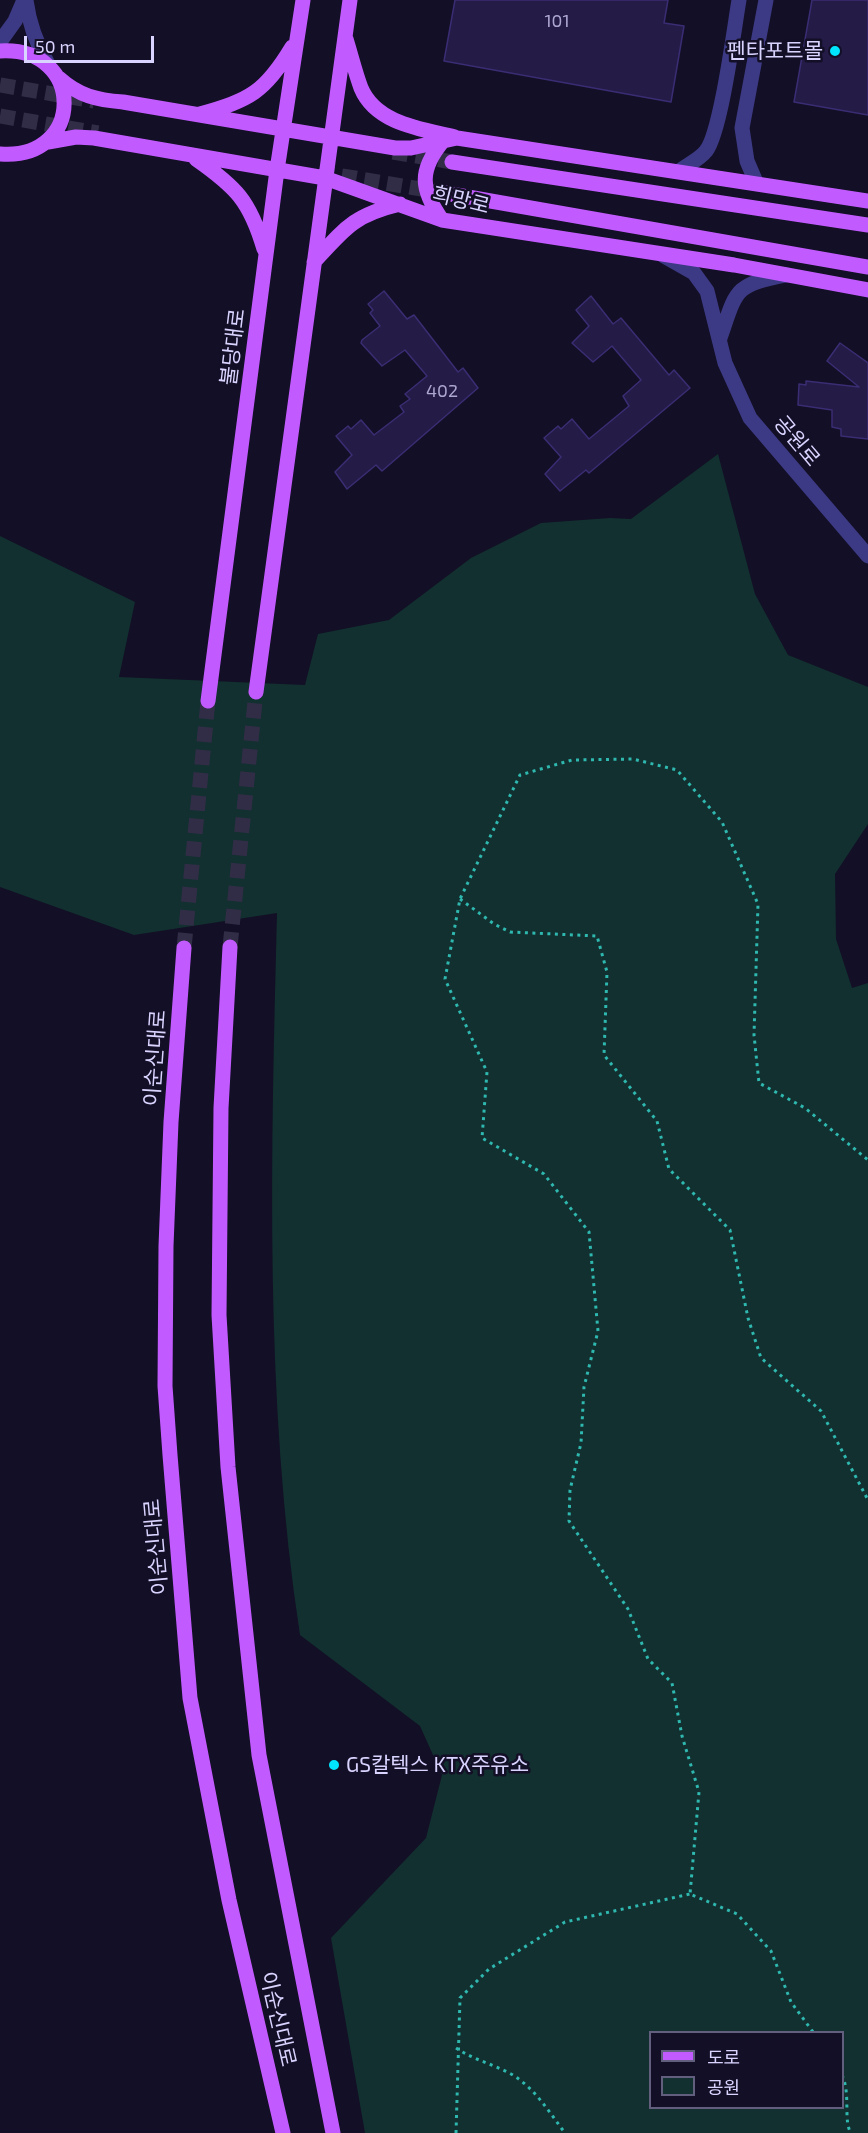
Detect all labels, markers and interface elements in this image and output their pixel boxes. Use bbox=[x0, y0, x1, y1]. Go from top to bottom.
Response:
house number: 101 bbox=[544, 10, 570, 32]
scale bar bbox=[27, 24, 158, 62]
text: 50 m bbox=[35, 35, 75, 57]
place label: 펜타포트몰 bbox=[726, 38, 823, 64]
marker: 펜타포트몰 bbox=[828, 44, 842, 58]
street label: 희망로 bbox=[430, 181, 492, 219]
street label: 불당대로 bbox=[216, 307, 250, 387]
house number: 402 bbox=[426, 380, 458, 402]
street label: 공원로 bbox=[769, 411, 825, 471]
street label: 이순신대로 bbox=[139, 1009, 171, 1107]
street label: 이순신대로 bbox=[139, 1498, 173, 1596]
place label: GS칼텍스 KTX주유소 bbox=[346, 1752, 529, 1778]
marker: GS칼텍스 KTX주유소 bbox=[327, 1758, 341, 1772]
street label: 이순신대로 bbox=[255, 1969, 301, 2069]
legend bbox=[649, 2031, 844, 2109]
text: 도로 bbox=[707, 2046, 740, 2068]
text: 공원 bbox=[707, 2076, 740, 2098]

